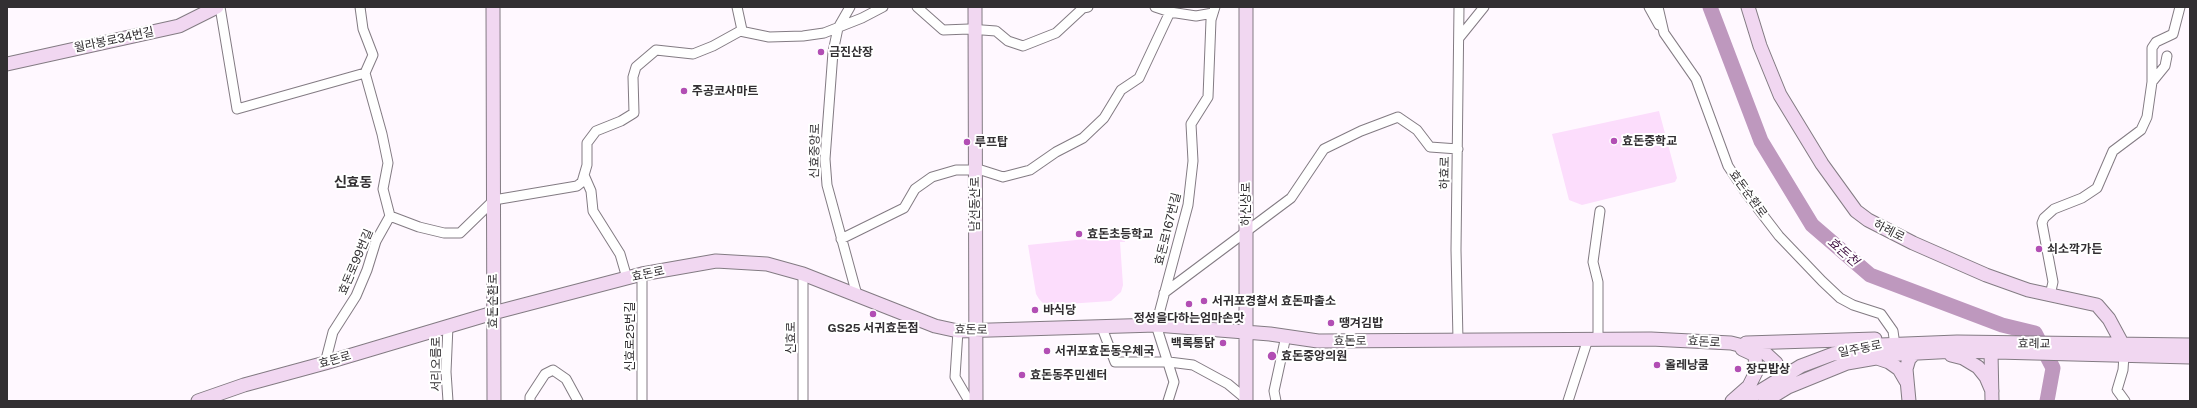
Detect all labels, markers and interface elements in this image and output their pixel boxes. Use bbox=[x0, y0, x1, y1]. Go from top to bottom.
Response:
street label: 월라봉로34번길 bbox=[73, 25, 155, 55]
place label: 금진산장 bbox=[829, 45, 873, 59]
marker: 금진산장 bbox=[816, 47, 826, 57]
place label: 주공코사마트 bbox=[692, 84, 758, 98]
marker: 주공코사마트 bbox=[679, 86, 689, 96]
street label: 신효중앙로 bbox=[807, 123, 823, 179]
place label: 효돈중학교 bbox=[1622, 134, 1677, 148]
place label: 루프탑 bbox=[975, 135, 1008, 149]
marker: 효돈중학교 bbox=[1609, 136, 1619, 146]
marker: 루프탑 bbox=[962, 137, 972, 147]
street label: 하효로 bbox=[1438, 156, 1452, 190]
street label: 효돈순환로 bbox=[1726, 167, 1770, 221]
district label: 신효동 bbox=[334, 175, 372, 191]
street label: 남선동산로 bbox=[968, 176, 982, 232]
street label: 하신상로 bbox=[1239, 182, 1253, 226]
street label: 효돈로167번길 bbox=[1152, 191, 1184, 267]
street label: 하례로 bbox=[1871, 217, 1907, 245]
street label: 효돈로99번길 bbox=[336, 227, 376, 297]
place label: 효돈초등학교 bbox=[1087, 227, 1153, 241]
marker: 효돈초등학교 bbox=[1074, 229, 1084, 239]
water label: 효돈천 bbox=[1824, 234, 1862, 270]
place label: 쇠소깍가든 bbox=[2047, 242, 2102, 256]
marker: 쇠소깍가든 bbox=[2034, 244, 2044, 254]
street label: 효돈로 bbox=[630, 264, 666, 284]
street label: 효돈순환로 bbox=[486, 273, 500, 329]
place label: 서귀포경찰서 효돈파출소 bbox=[1212, 294, 1336, 308]
marker: 서귀포경찰서 효돈파출소 bbox=[1199, 296, 1209, 306]
marker: 정성을다하는엄마손맛 bbox=[1184, 299, 1194, 309]
street label: 신효로25번길 bbox=[623, 302, 637, 372]
place label: 바식당 bbox=[1043, 303, 1076, 317]
marker: 바식당 bbox=[1030, 305, 1040, 315]
marker: GS25 서귀효돈점 bbox=[868, 309, 878, 319]
place label: 정성을다하는엄마손맛 bbox=[1134, 311, 1244, 325]
place label: 땡겨김밥 bbox=[1339, 316, 1383, 330]
marker: 땡겨김밥 bbox=[1326, 318, 1336, 328]
street label: 신효로 bbox=[784, 321, 798, 355]
place label: GS25 서귀효돈점 bbox=[827, 321, 919, 335]
street label: 효돈로 bbox=[954, 323, 988, 337]
street label: 효돈로 bbox=[1333, 334, 1367, 348]
street label: 효돈로 bbox=[1687, 334, 1721, 350]
street label: 서리오름로 bbox=[429, 336, 443, 392]
place label: 백록통닭 bbox=[1171, 336, 1215, 350]
street label: 효례교 bbox=[2017, 337, 2051, 351]
marker: 백록통닭 bbox=[1218, 338, 1228, 348]
street label: 일주동로 bbox=[1837, 338, 1883, 360]
place label: 서귀포효돈동우체국 bbox=[1055, 344, 1154, 358]
marker: 서귀포효돈동우체국 bbox=[1042, 346, 1052, 356]
street label: 효돈로 bbox=[317, 349, 353, 371]
place label: 효돈중앙의원 bbox=[1281, 349, 1347, 363]
marker: 효돈중앙의원 bbox=[1266, 350, 1278, 362]
place label: 올레낭쿰 bbox=[1665, 358, 1709, 372]
marker: 올레낭쿰 bbox=[1652, 360, 1662, 370]
place label: 장모밥상 bbox=[1746, 362, 1790, 376]
marker: 장모밥상 bbox=[1733, 364, 1743, 374]
place label: 효돈동주민센터 bbox=[1030, 368, 1107, 382]
marker: 효돈동주민센터 bbox=[1017, 370, 1027, 380]

